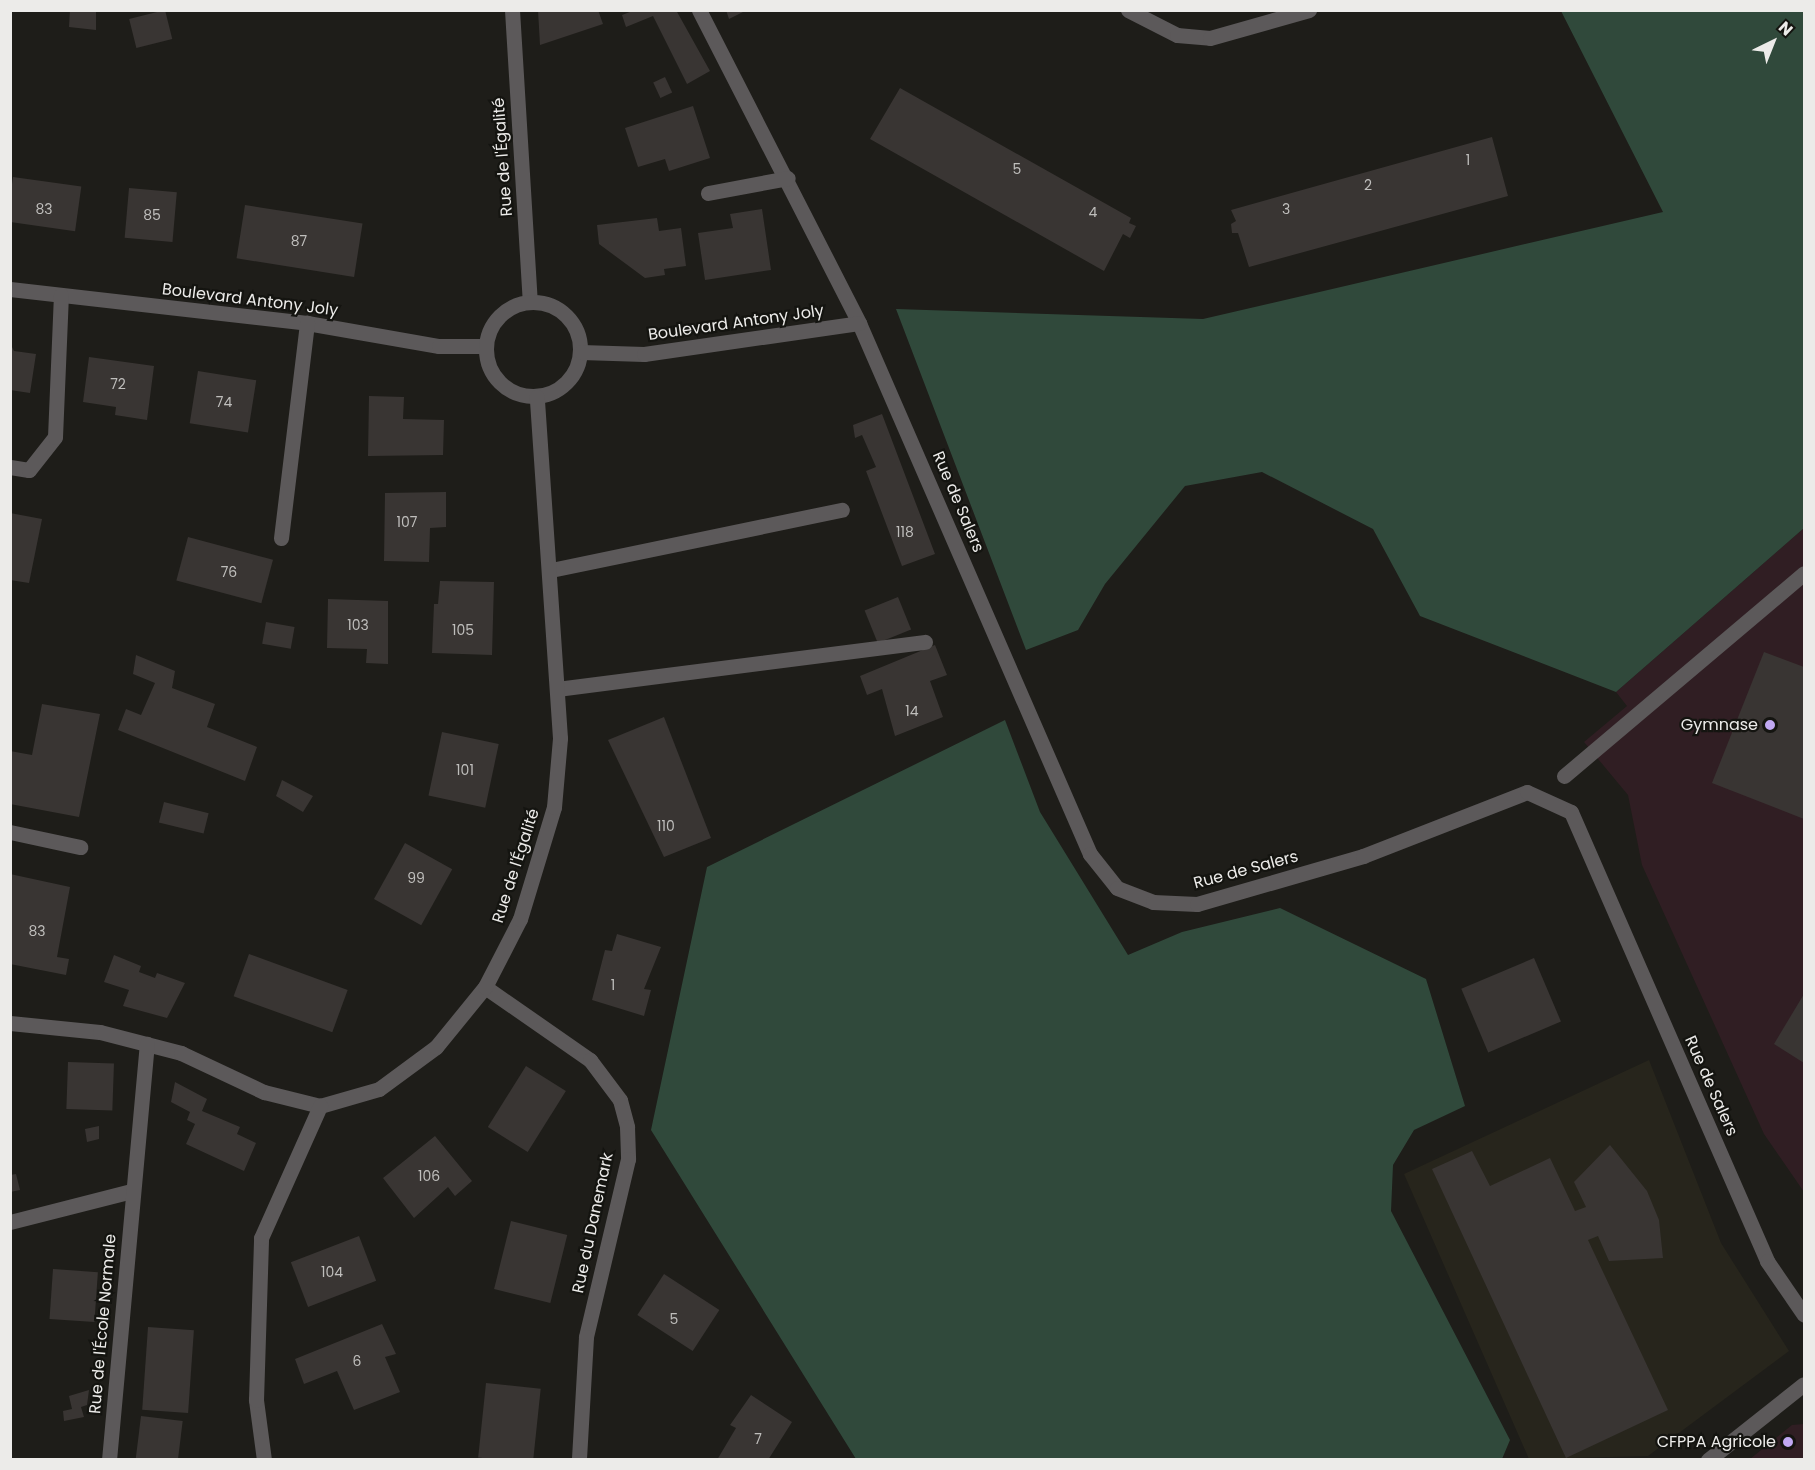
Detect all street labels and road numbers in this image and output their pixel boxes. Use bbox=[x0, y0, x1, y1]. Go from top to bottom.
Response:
street label: Rue de l'Égalité bbox=[489, 97, 517, 217]
street label: Boulevard Antony Joly bbox=[161, 280, 339, 320]
street label: Boulevard Antony Joly bbox=[647, 301, 825, 345]
street label: Rue de Salers bbox=[928, 449, 988, 555]
street label: Rue de l'Égalité bbox=[488, 806, 544, 926]
street label: Rue de Salers bbox=[1192, 847, 1300, 893]
street label: Rue de Salers bbox=[1680, 1033, 1742, 1139]
street label: Rue du Danemark bbox=[569, 1151, 617, 1295]
street label: Rue de l'École Normale bbox=[86, 1233, 120, 1415]

